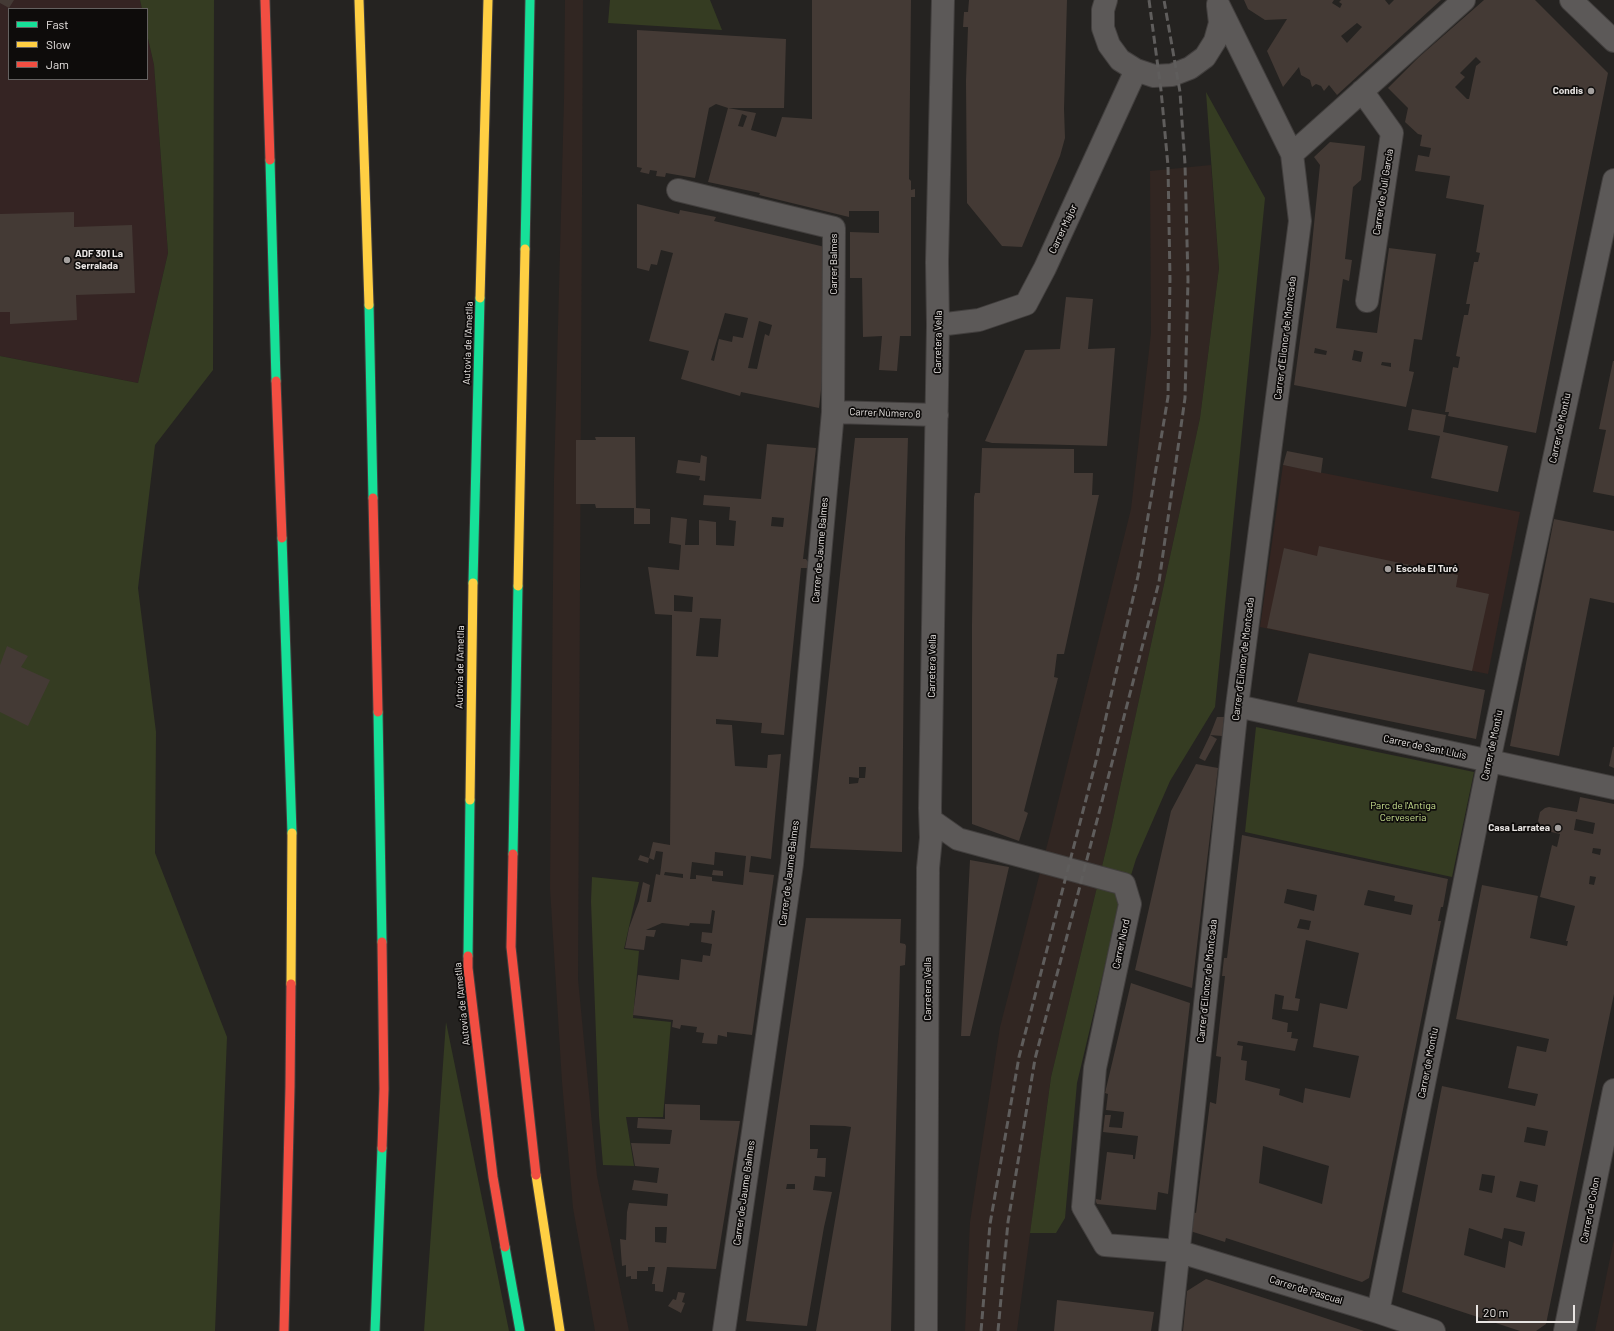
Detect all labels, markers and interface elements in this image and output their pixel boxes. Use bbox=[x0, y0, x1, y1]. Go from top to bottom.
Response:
legend bbox=[8, 8, 148, 80]
text: Fast bbox=[46, 17, 69, 31]
text: Slow bbox=[46, 37, 71, 51]
text: Jam bbox=[46, 57, 69, 71]
place label: Condis bbox=[1553, 85, 1583, 97]
marker: Condis bbox=[1586, 86, 1596, 96]
street label: Carrer de Juli García bbox=[1370, 148, 1396, 236]
street label: Carrer Major bbox=[1046, 202, 1080, 256]
street label: Carrer Balmes bbox=[828, 233, 840, 295]
place label: ADF 301 La Serralada bbox=[75, 248, 123, 272]
marker: ADF 301 La Serralada bbox=[62, 255, 72, 265]
street label: Carrer d'Elionor de Montcada bbox=[1271, 276, 1299, 400]
street label: Autovia de l'Ametlla bbox=[461, 301, 475, 385]
street label: Carretera Vella bbox=[931, 310, 945, 374]
street label: Carrer de Montiu bbox=[1547, 392, 1573, 464]
street label: Carrer Número 8 bbox=[849, 406, 921, 420]
street label: Carrer de Jaume Balmes bbox=[809, 497, 831, 603]
place label: Escola El Turó bbox=[1396, 563, 1458, 575]
marker: Escola El Turó bbox=[1383, 564, 1393, 574]
street label: Carrer d'Elionor de Montcada bbox=[1229, 597, 1257, 721]
street label: Autovia de l'Ametlla bbox=[453, 625, 467, 709]
street label: Carretera Vella bbox=[925, 634, 939, 698]
street label: Carrer de Montiu bbox=[1479, 709, 1505, 781]
street label: Carrer de Sant Lluis bbox=[1382, 732, 1468, 762]
park label: Parc de l'Antiga Cerveseria bbox=[1370, 800, 1436, 824]
street label: Carrer de Jaume Balmes bbox=[777, 820, 801, 926]
place label: Casa Larratea bbox=[1488, 822, 1550, 834]
marker: Casa Larratea bbox=[1553, 823, 1563, 833]
street label: Carrer Nord bbox=[1110, 918, 1132, 970]
street label: Carrer d'Elionor de Montcada bbox=[1195, 919, 1219, 1043]
street label: Carretera Vella bbox=[922, 957, 934, 1021]
street label: Autovia de l'Ametlla bbox=[452, 962, 472, 1046]
street label: Carrer de Montiu bbox=[1415, 1027, 1441, 1099]
street label: Carrer de Jaume Balmes bbox=[731, 1140, 757, 1246]
street label: Carrer de Colon bbox=[1578, 1176, 1602, 1244]
street label: Carrer de Pascual bbox=[1268, 1273, 1344, 1307]
scale bar bbox=[1478, 1297, 1577, 1323]
text: 20 m bbox=[1483, 1305, 1509, 1319]

